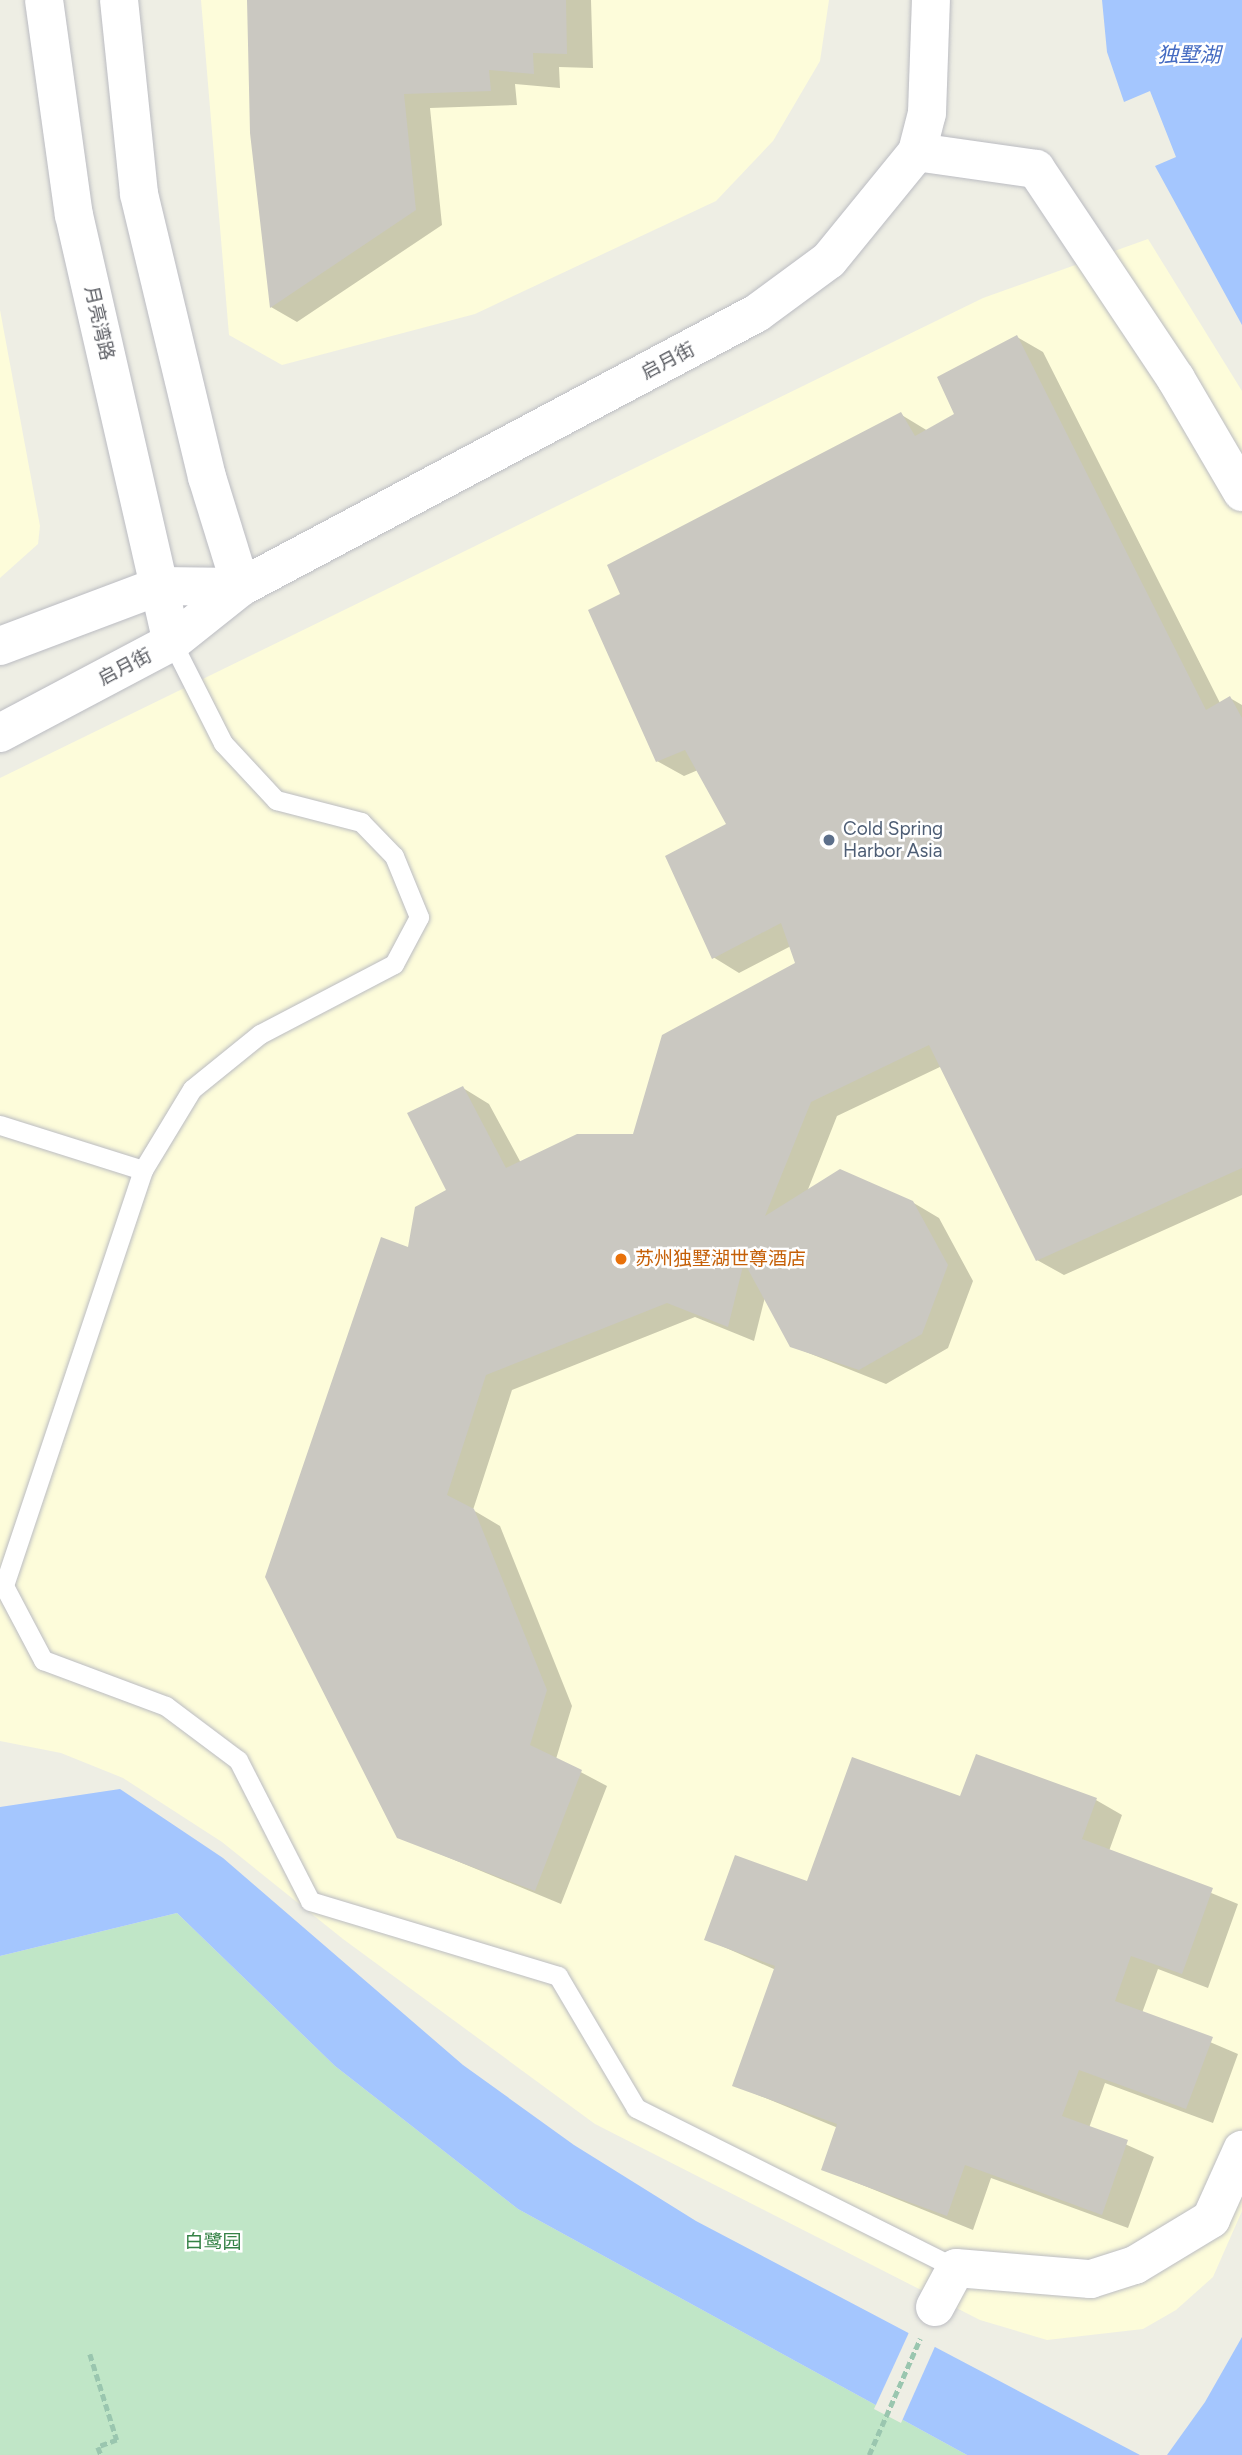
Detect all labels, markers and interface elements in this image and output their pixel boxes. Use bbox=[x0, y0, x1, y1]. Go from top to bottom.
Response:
water label: 独墅湖 bbox=[1158, 42, 1220, 68]
street label: 月亮湾路 bbox=[79, 283, 119, 363]
street label: 启月街 bbox=[637, 338, 699, 384]
street label: 启月街 bbox=[94, 644, 156, 690]
place label: Cold Spring Harbor Asia bbox=[843, 818, 943, 862]
marker: Cold Spring Harbor Asia bbox=[821, 832, 837, 848]
place label: 苏州独墅湖世尊酒店 bbox=[635, 1248, 806, 1270]
marker: 苏州独墅湖世尊酒店 bbox=[613, 1251, 629, 1267]
park label: 白鹭园 bbox=[185, 2231, 241, 2253]

